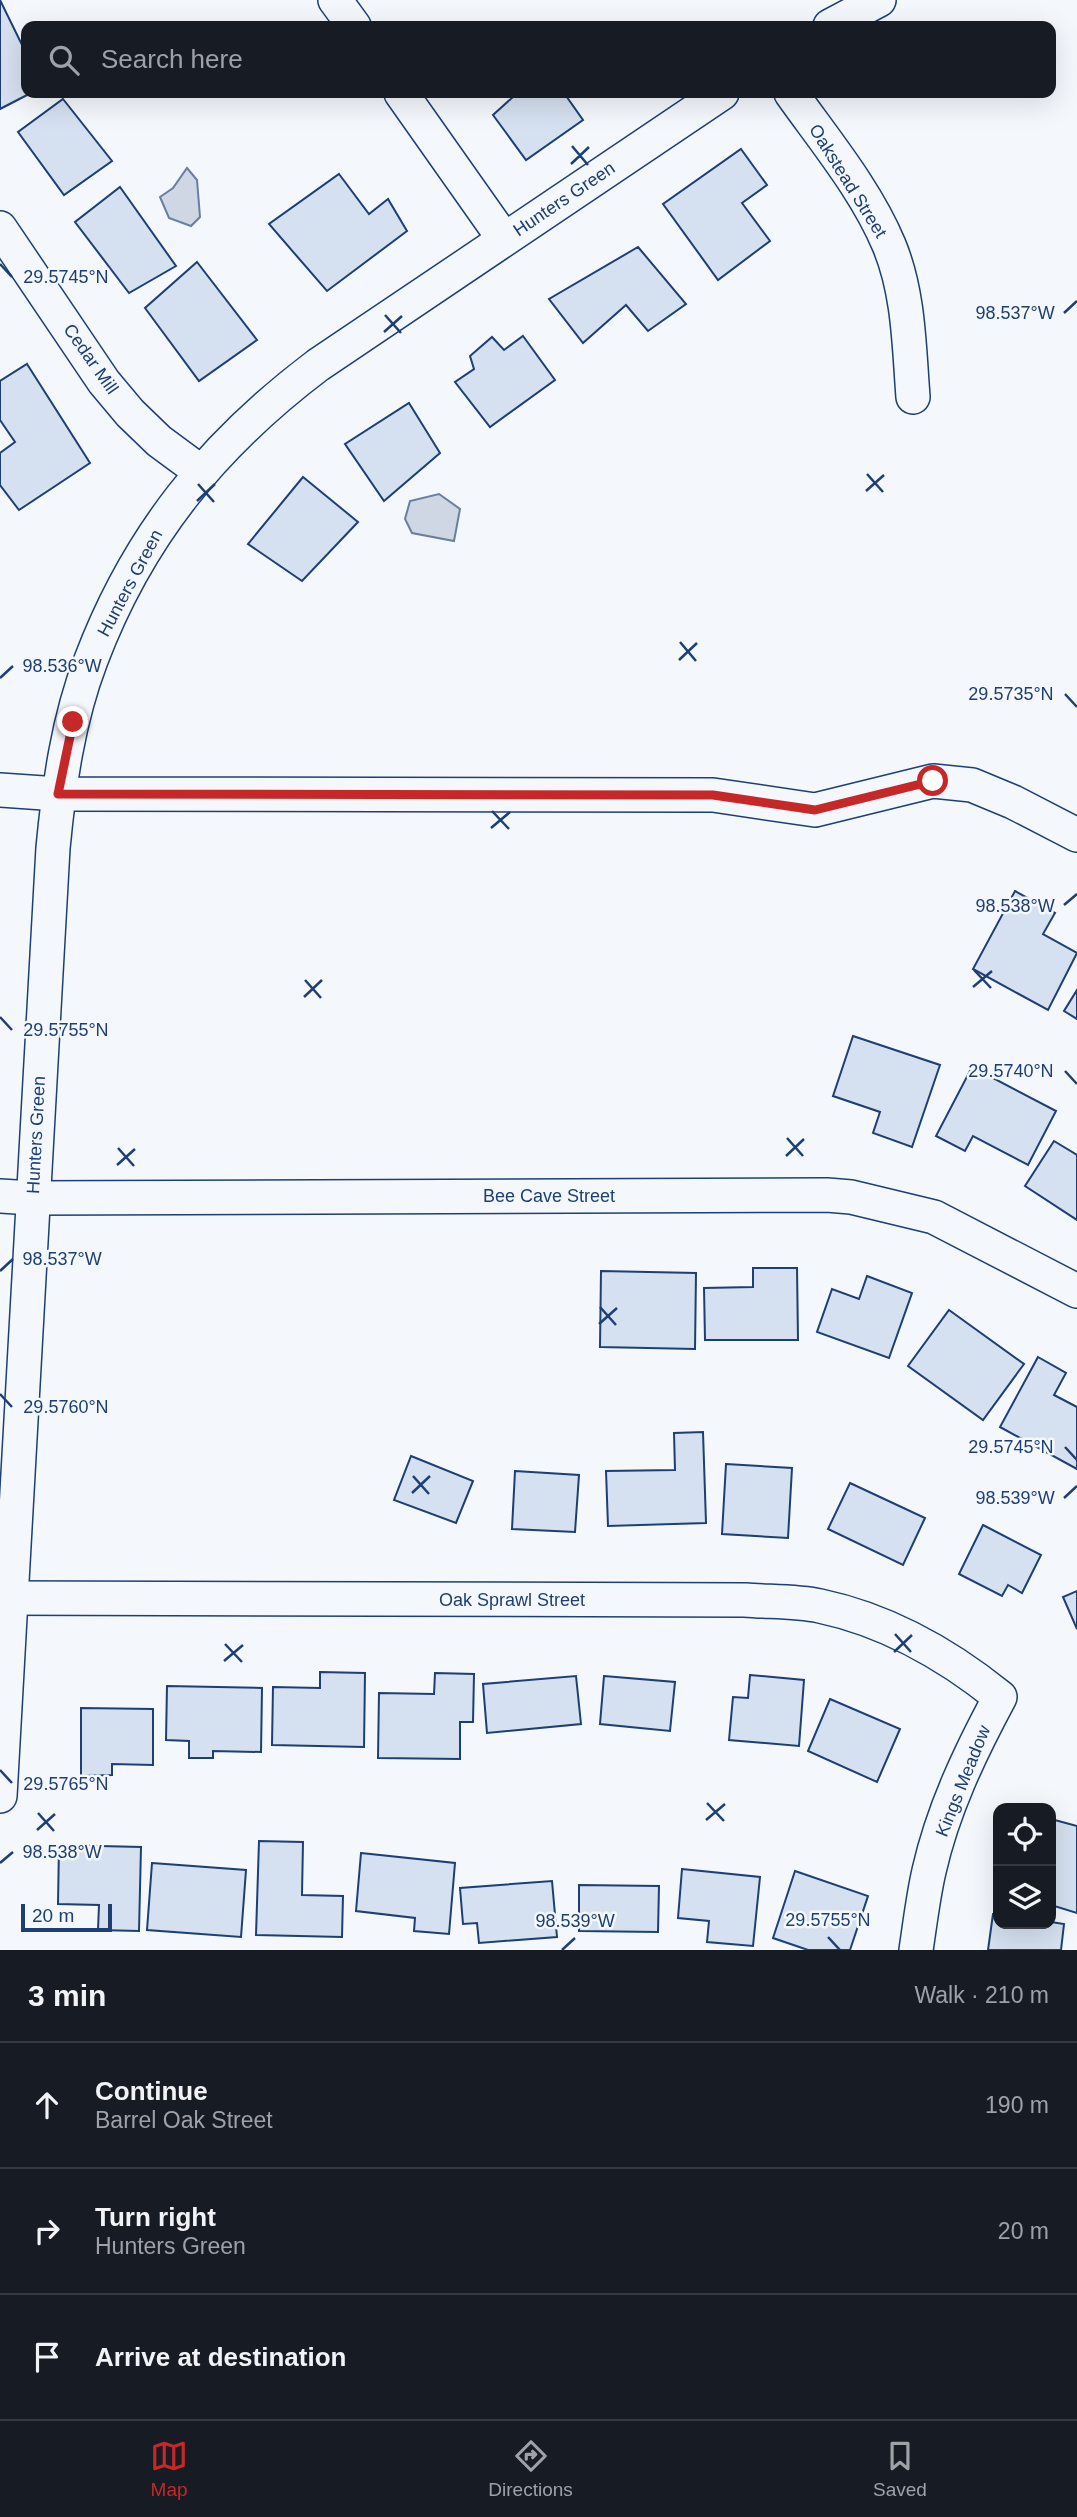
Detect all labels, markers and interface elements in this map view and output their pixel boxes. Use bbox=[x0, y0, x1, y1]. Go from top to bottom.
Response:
search box bbox=[21, 21, 1056, 98]
icon: search bbox=[45, 41, 83, 79]
text: Search here bbox=[101, 44, 243, 74]
street label: Oakstead Street bbox=[805, 121, 891, 241]
street label: Hunters Green bbox=[509, 158, 619, 240]
text: 29.5745°N bbox=[23, 267, 109, 287]
text: 98.537°W bbox=[975, 303, 1055, 323]
street label: Cedar Mill bbox=[60, 320, 122, 398]
street label: Hunters Green bbox=[93, 526, 167, 640]
text: 98.536°W bbox=[22, 656, 102, 676]
text: 29.5735°N bbox=[968, 684, 1054, 704]
route end bbox=[57, 706, 88, 737]
route start bbox=[917, 765, 948, 796]
text: 98.538°W bbox=[975, 896, 1055, 916]
text: 29.5755°N bbox=[23, 1020, 109, 1040]
text: 29.5740°N bbox=[968, 1061, 1054, 1081]
street label: Hunters Green bbox=[23, 1076, 49, 1194]
street label: Bee Cave Street bbox=[483, 1186, 615, 1206]
text: 98.537°W bbox=[22, 1249, 102, 1269]
text: 29.5760°N bbox=[23, 1397, 109, 1417]
text: 29.5745°N bbox=[968, 1437, 1054, 1457]
text: 98.539°W bbox=[975, 1488, 1055, 1508]
street label: Oak Sprawl Street bbox=[439, 1590, 585, 1610]
street label: Kings Meadow bbox=[932, 1722, 995, 1839]
text: 29.5765°N bbox=[23, 1774, 109, 1794]
map controls bbox=[993, 1803, 1056, 1929]
button: locate bbox=[993, 1803, 1056, 1866]
text: 98.538°W bbox=[22, 1842, 102, 1862]
button: layers bbox=[993, 1866, 1056, 1929]
scale bar bbox=[21, 1901, 112, 1933]
text: 20 m bbox=[32, 1905, 74, 1926]
text: 29.5755°N bbox=[785, 1910, 871, 1930]
text: 98.539°W bbox=[535, 1911, 615, 1931]
text: 3 min bbox=[28, 1979, 106, 2012]
text: Walk · 210 m bbox=[914, 1982, 1049, 2008]
text: Continue bbox=[95, 2076, 208, 2106]
icon: ahead bbox=[28, 2086, 66, 2124]
text: 190 m bbox=[985, 2092, 1049, 2118]
text: Barrel Oak Street bbox=[95, 2107, 273, 2133]
text: Turn right bbox=[95, 2202, 216, 2232]
icon: right bbox=[28, 2212, 66, 2250]
text: 20 m bbox=[998, 2218, 1049, 2244]
text: Hunters Green bbox=[95, 2233, 246, 2259]
icon: arrive bbox=[28, 2338, 66, 2376]
text: Arrive at destination bbox=[95, 2342, 346, 2372]
tab: Map bbox=[150, 2437, 188, 2501]
tab: Directions bbox=[488, 2437, 573, 2501]
tab: Saved bbox=[873, 2437, 927, 2501]

